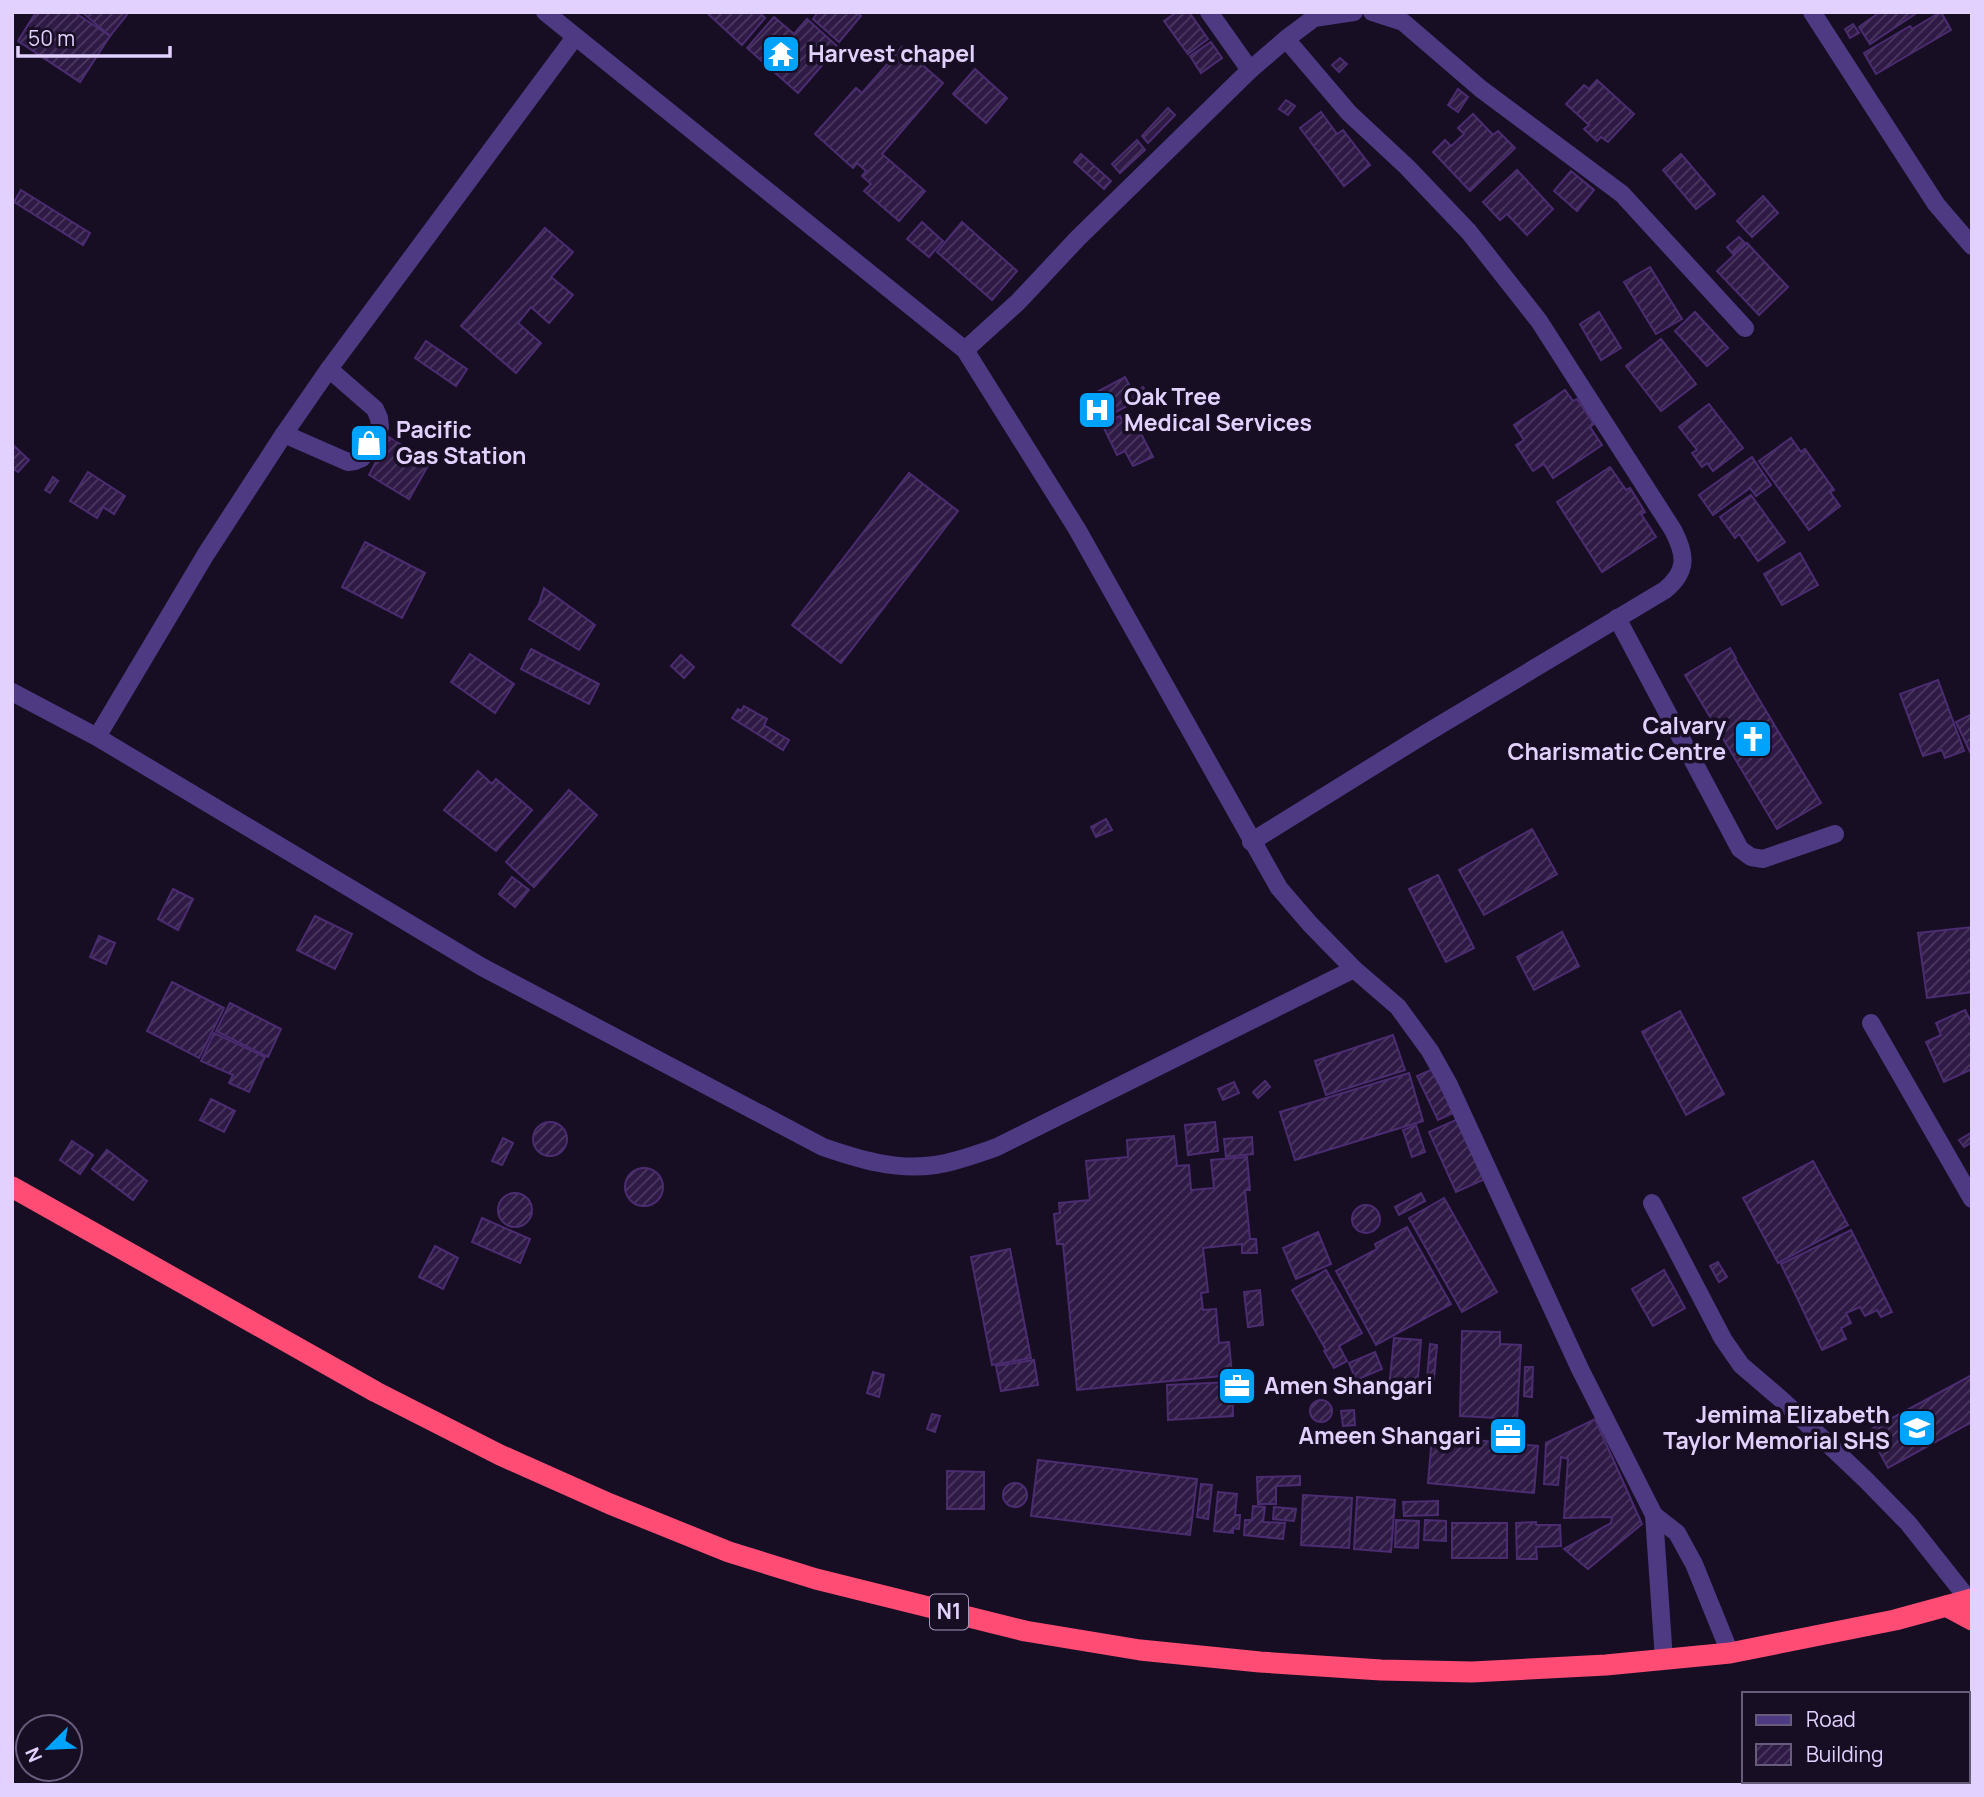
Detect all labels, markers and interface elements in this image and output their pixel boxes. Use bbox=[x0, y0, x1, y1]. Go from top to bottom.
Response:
scale bar bbox=[18, 14, 170, 58]
text: 50 m bbox=[28, 24, 75, 52]
temple icon: Harvest chapel bbox=[760, 33, 802, 75]
place label: Harvest chapel bbox=[808, 37, 975, 69]
place label: Oak Tree Medical Services bbox=[1124, 380, 1312, 438]
hospital icon: Oak Tree Medical Services bbox=[1076, 389, 1118, 431]
place label: Pacific Gas Station bbox=[396, 413, 526, 471]
shop icon: Pacific Gas Station bbox=[348, 422, 390, 464]
place label: Calvary Charismatic Centre bbox=[1508, 709, 1726, 767]
church icon: Calvary Charismatic Centre bbox=[1732, 718, 1774, 760]
office icon: Amen Shangari bbox=[1216, 1365, 1258, 1407]
place label: Amen Shangari bbox=[1264, 1369, 1433, 1401]
place label: Jemima Elizabeth Taylor Memorial SHS bbox=[1663, 1398, 1890, 1456]
school or university icon: Jemima Elizabeth Taylor Memorial SHS bbox=[1896, 1407, 1938, 1449]
office icon: Ameen Shangari bbox=[1487, 1415, 1529, 1457]
place label: Ameen Shangari bbox=[1299, 1419, 1481, 1451]
road number: N1 bbox=[930, 1594, 968, 1630]
legend bbox=[1742, 1692, 1970, 1783]
text: Road bbox=[1806, 1705, 1856, 1733]
north arrow bbox=[14, 1713, 84, 1783]
text: Building bbox=[1806, 1740, 1883, 1768]
text: N bbox=[19, 1743, 48, 1766]

